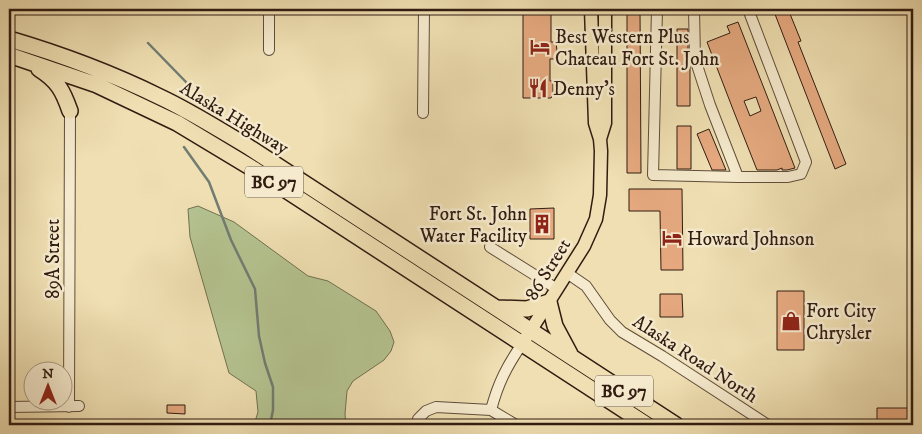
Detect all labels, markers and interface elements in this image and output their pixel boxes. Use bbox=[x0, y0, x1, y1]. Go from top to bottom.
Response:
place label: Best Western Plus Chateau Fort St. John bbox=[555, 26, 719, 71]
hotel icon: Best Western Plus Chateau Fort St. John bbox=[529, 36, 551, 58]
street label: Alaska Highway bbox=[176, 77, 294, 160]
restaurant icon: Denny's bbox=[527, 77, 549, 99]
place label: Denny's bbox=[553, 78, 615, 101]
road number: BC 97 bbox=[245, 166, 303, 198]
place label: Fort St. John Water Facility bbox=[419, 203, 528, 248]
building icon: Fort St. John Water Facility bbox=[531, 213, 553, 235]
street label: 89A Street bbox=[42, 219, 65, 299]
hotel icon: Howard Johnson bbox=[661, 227, 683, 249]
place label: Howard Johnson bbox=[687, 228, 814, 251]
street label: 86 Street bbox=[520, 235, 576, 305]
place label: Fort City Chrysler bbox=[806, 300, 877, 345]
street label: Alaska Road North bbox=[628, 310, 762, 408]
shop icon: Fort City Chrysler bbox=[780, 310, 802, 332]
north arrow bbox=[22, 362, 72, 412]
text: N bbox=[42, 365, 54, 383]
road number: BC 97 bbox=[595, 376, 653, 406]

